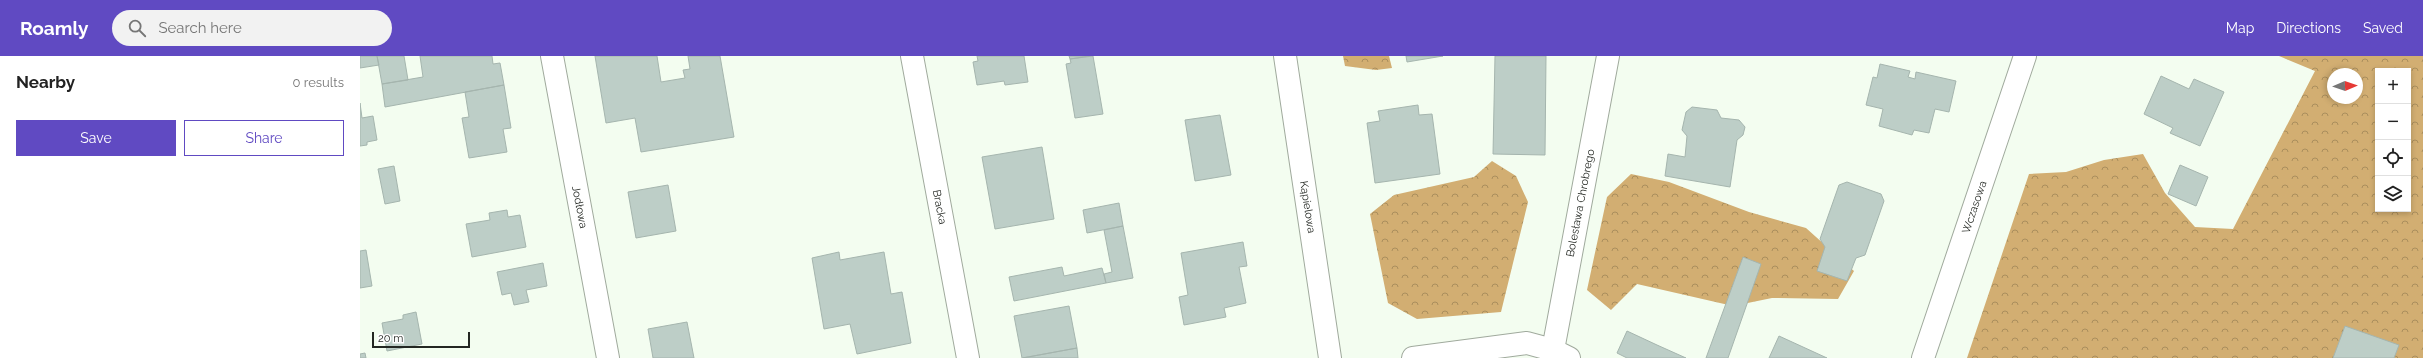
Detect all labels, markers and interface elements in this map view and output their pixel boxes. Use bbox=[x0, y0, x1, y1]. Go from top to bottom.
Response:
search box bbox=[112, 10, 392, 46]
text: Roamly bbox=[20, 17, 88, 39]
icon: search bbox=[126, 17, 148, 39]
text: Search here bbox=[158, 19, 242, 37]
text: Map bbox=[2226, 20, 2254, 36]
text: Directions bbox=[2276, 20, 2341, 36]
text: Saved bbox=[2363, 20, 2403, 36]
north arrow bbox=[2327, 68, 2363, 104]
map controls bbox=[2375, 68, 2411, 212]
button: + bbox=[2375, 68, 2411, 104]
text: Nearby bbox=[16, 72, 75, 92]
text: 0 results bbox=[293, 75, 344, 90]
button: − bbox=[2375, 104, 2411, 140]
button: Save bbox=[16, 120, 176, 156]
button: Share bbox=[184, 120, 344, 156]
button: locate bbox=[2375, 140, 2411, 176]
street label: Bolesława Chrobrego bbox=[1564, 148, 1597, 258]
button: layers bbox=[2375, 176, 2411, 212]
street label: Wczasowa bbox=[1959, 179, 1990, 235]
street label: Kąpielowa bbox=[1297, 180, 1318, 234]
street label: Jodłowa bbox=[569, 185, 590, 229]
street label: Bracka bbox=[930, 189, 949, 226]
scale bar bbox=[372, 330, 470, 349]
text: 20 m bbox=[378, 332, 403, 345]

